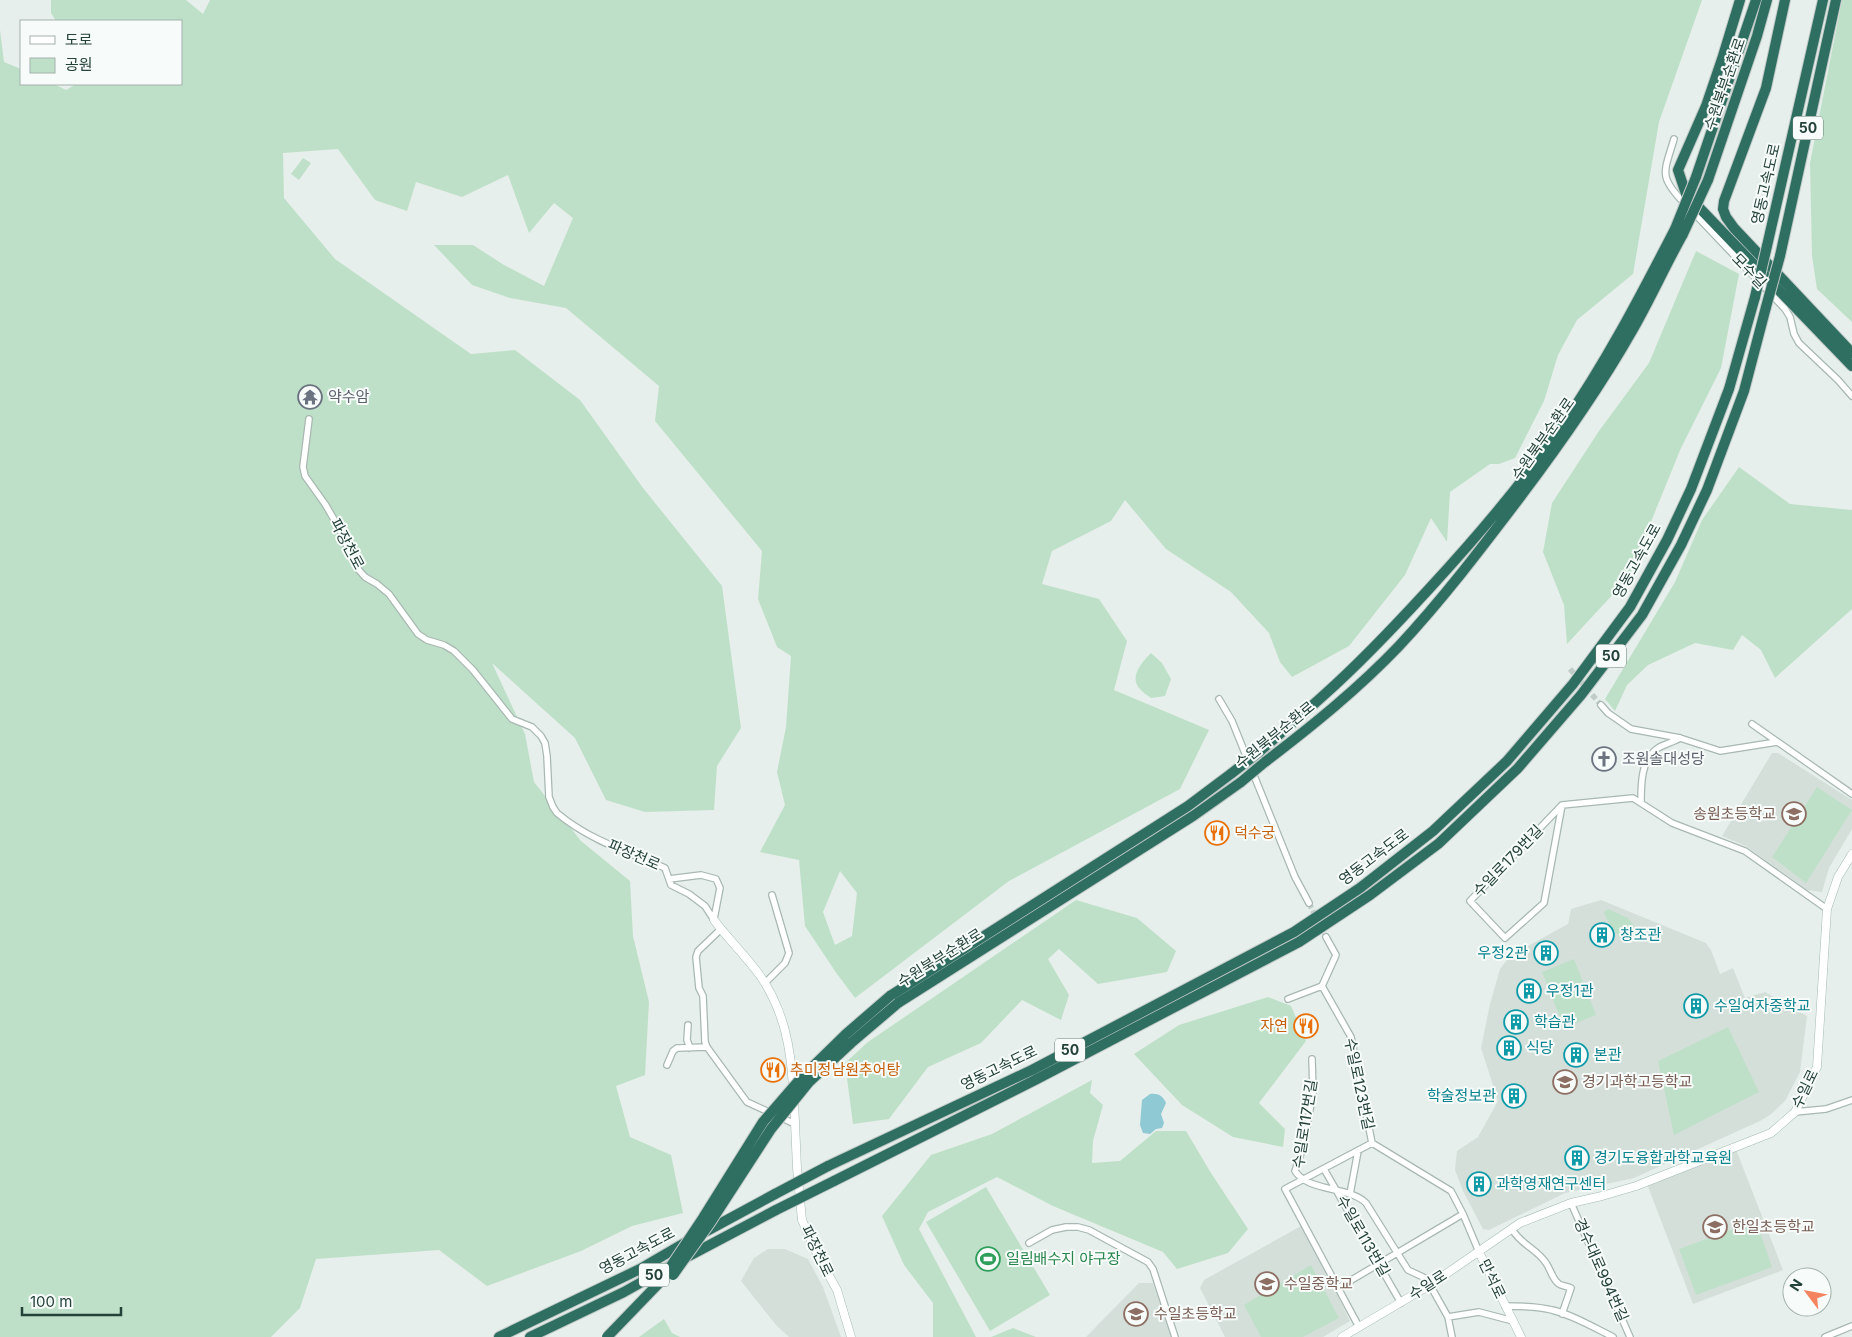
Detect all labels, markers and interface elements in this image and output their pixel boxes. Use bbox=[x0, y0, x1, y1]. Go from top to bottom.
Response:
legend bbox=[20, 20, 182, 85]
text: 도로 bbox=[65, 30, 93, 49]
street label: 수원북부순환로 bbox=[1700, 35, 1749, 133]
text: 공원 bbox=[65, 55, 93, 74]
road number: 50 bbox=[1793, 116, 1823, 140]
street label: 영동고속도로 bbox=[1747, 141, 1784, 226]
street label: 모수길 bbox=[1728, 249, 1771, 292]
temple icon: 약수암 bbox=[297, 384, 323, 410]
place label: 약수암 bbox=[328, 387, 370, 406]
street label: 수원북부순환로 bbox=[1507, 394, 1578, 484]
street label: 파장천로 bbox=[326, 515, 369, 573]
street label: 영동고속도로 bbox=[1608, 520, 1665, 602]
road number: 50 bbox=[1596, 644, 1626, 668]
street label: 수원북부순환로 bbox=[1231, 697, 1318, 772]
church icon: 조원솔대성당 bbox=[1591, 746, 1617, 772]
place label: 조원솔대성당 bbox=[1622, 749, 1705, 768]
school or university icon: 송원초등학교 bbox=[1781, 801, 1807, 827]
place label: 송원초등학교 bbox=[1693, 804, 1776, 823]
restaurant icon: 덕수궁 bbox=[1204, 820, 1230, 846]
street label: 수일로179번길 bbox=[1469, 821, 1547, 901]
place label: 덕수궁 bbox=[1234, 823, 1275, 842]
street label: 영동고속도로 bbox=[1335, 824, 1412, 889]
street label: 파장천로 bbox=[605, 835, 663, 874]
building icon: 창조관 bbox=[1589, 922, 1615, 948]
street label: 수원북부순환로 bbox=[894, 924, 986, 991]
place label: 창조관 bbox=[1620, 925, 1662, 944]
building icon: 우정2관 bbox=[1533, 940, 1559, 966]
place label: 우정2관 bbox=[1477, 943, 1528, 962]
building icon: 우정1관 bbox=[1516, 978, 1542, 1004]
place label: 우정1관 bbox=[1546, 981, 1594, 1000]
building icon: 수일여자중학교 bbox=[1683, 993, 1709, 1019]
place label: 수일여자중학교 bbox=[1714, 996, 1811, 1015]
building icon: 학습관 bbox=[1503, 1009, 1529, 1035]
place label: 학습관 bbox=[1534, 1012, 1576, 1031]
restaurant icon: 자연 bbox=[1293, 1013, 1319, 1039]
place label: 자연 bbox=[1260, 1016, 1288, 1035]
building icon: 식당 bbox=[1496, 1035, 1522, 1061]
street label: 수일로123번길 bbox=[1340, 1036, 1379, 1132]
road number: 50 bbox=[1055, 1038, 1085, 1062]
place label: 식당 bbox=[1526, 1038, 1554, 1057]
street label: 영동고속도로 bbox=[957, 1041, 1040, 1094]
building icon: 본관 bbox=[1563, 1042, 1589, 1068]
place label: 본관 bbox=[1594, 1045, 1622, 1064]
restaurant icon: 추미정남원추어탕 bbox=[760, 1057, 786, 1083]
place label: 추미정남원추어탕 bbox=[790, 1060, 901, 1079]
street label: 수일로 bbox=[1787, 1066, 1822, 1112]
school or university icon: 경기과학고등학교 bbox=[1552, 1069, 1578, 1095]
place label: 경기과학고등학교 bbox=[1582, 1072, 1692, 1091]
street label: 수일로117번길 bbox=[1288, 1078, 1321, 1170]
building icon: 학술정보관 bbox=[1501, 1083, 1527, 1109]
place label: 학술정보관 bbox=[1427, 1086, 1496, 1105]
building icon: 경기도융합과학교육원 bbox=[1564, 1145, 1590, 1171]
place label: 경기도융합과학교육원 bbox=[1594, 1148, 1732, 1167]
building icon: 과학영재연구센터 bbox=[1466, 1171, 1492, 1197]
place label: 과학영재연구센터 bbox=[1496, 1174, 1606, 1193]
street label: 수일로113번길 bbox=[1333, 1192, 1394, 1280]
school or university icon: 한일초등학교 bbox=[1702, 1214, 1728, 1240]
street label: 경수대로994번길 bbox=[1570, 1215, 1633, 1324]
place label: 한일초등학교 bbox=[1732, 1217, 1815, 1236]
street label: 파장천로 bbox=[797, 1222, 838, 1280]
street label: 영동고속도로 bbox=[596, 1223, 678, 1278]
sports icon: 일림배수지 야구장 bbox=[975, 1246, 1001, 1272]
place label: 일림배수지 야구장 bbox=[1006, 1249, 1121, 1268]
street label: 만석로 bbox=[1475, 1256, 1510, 1302]
road number: 50 bbox=[639, 1264, 669, 1286]
street label: 수일로 bbox=[1405, 1265, 1450, 1304]
north arrow bbox=[1782, 1267, 1832, 1317]
school or university icon: 수일중학교 bbox=[1254, 1271, 1280, 1297]
place label: 수일중학교 bbox=[1284, 1274, 1353, 1293]
text: N bbox=[1786, 1276, 1806, 1294]
scale bar bbox=[22, 1284, 121, 1316]
text: 100 m bbox=[30, 1292, 72, 1311]
school or university icon: 수일초등학교 bbox=[1123, 1301, 1149, 1327]
place label: 수일초등학교 bbox=[1154, 1304, 1237, 1323]

